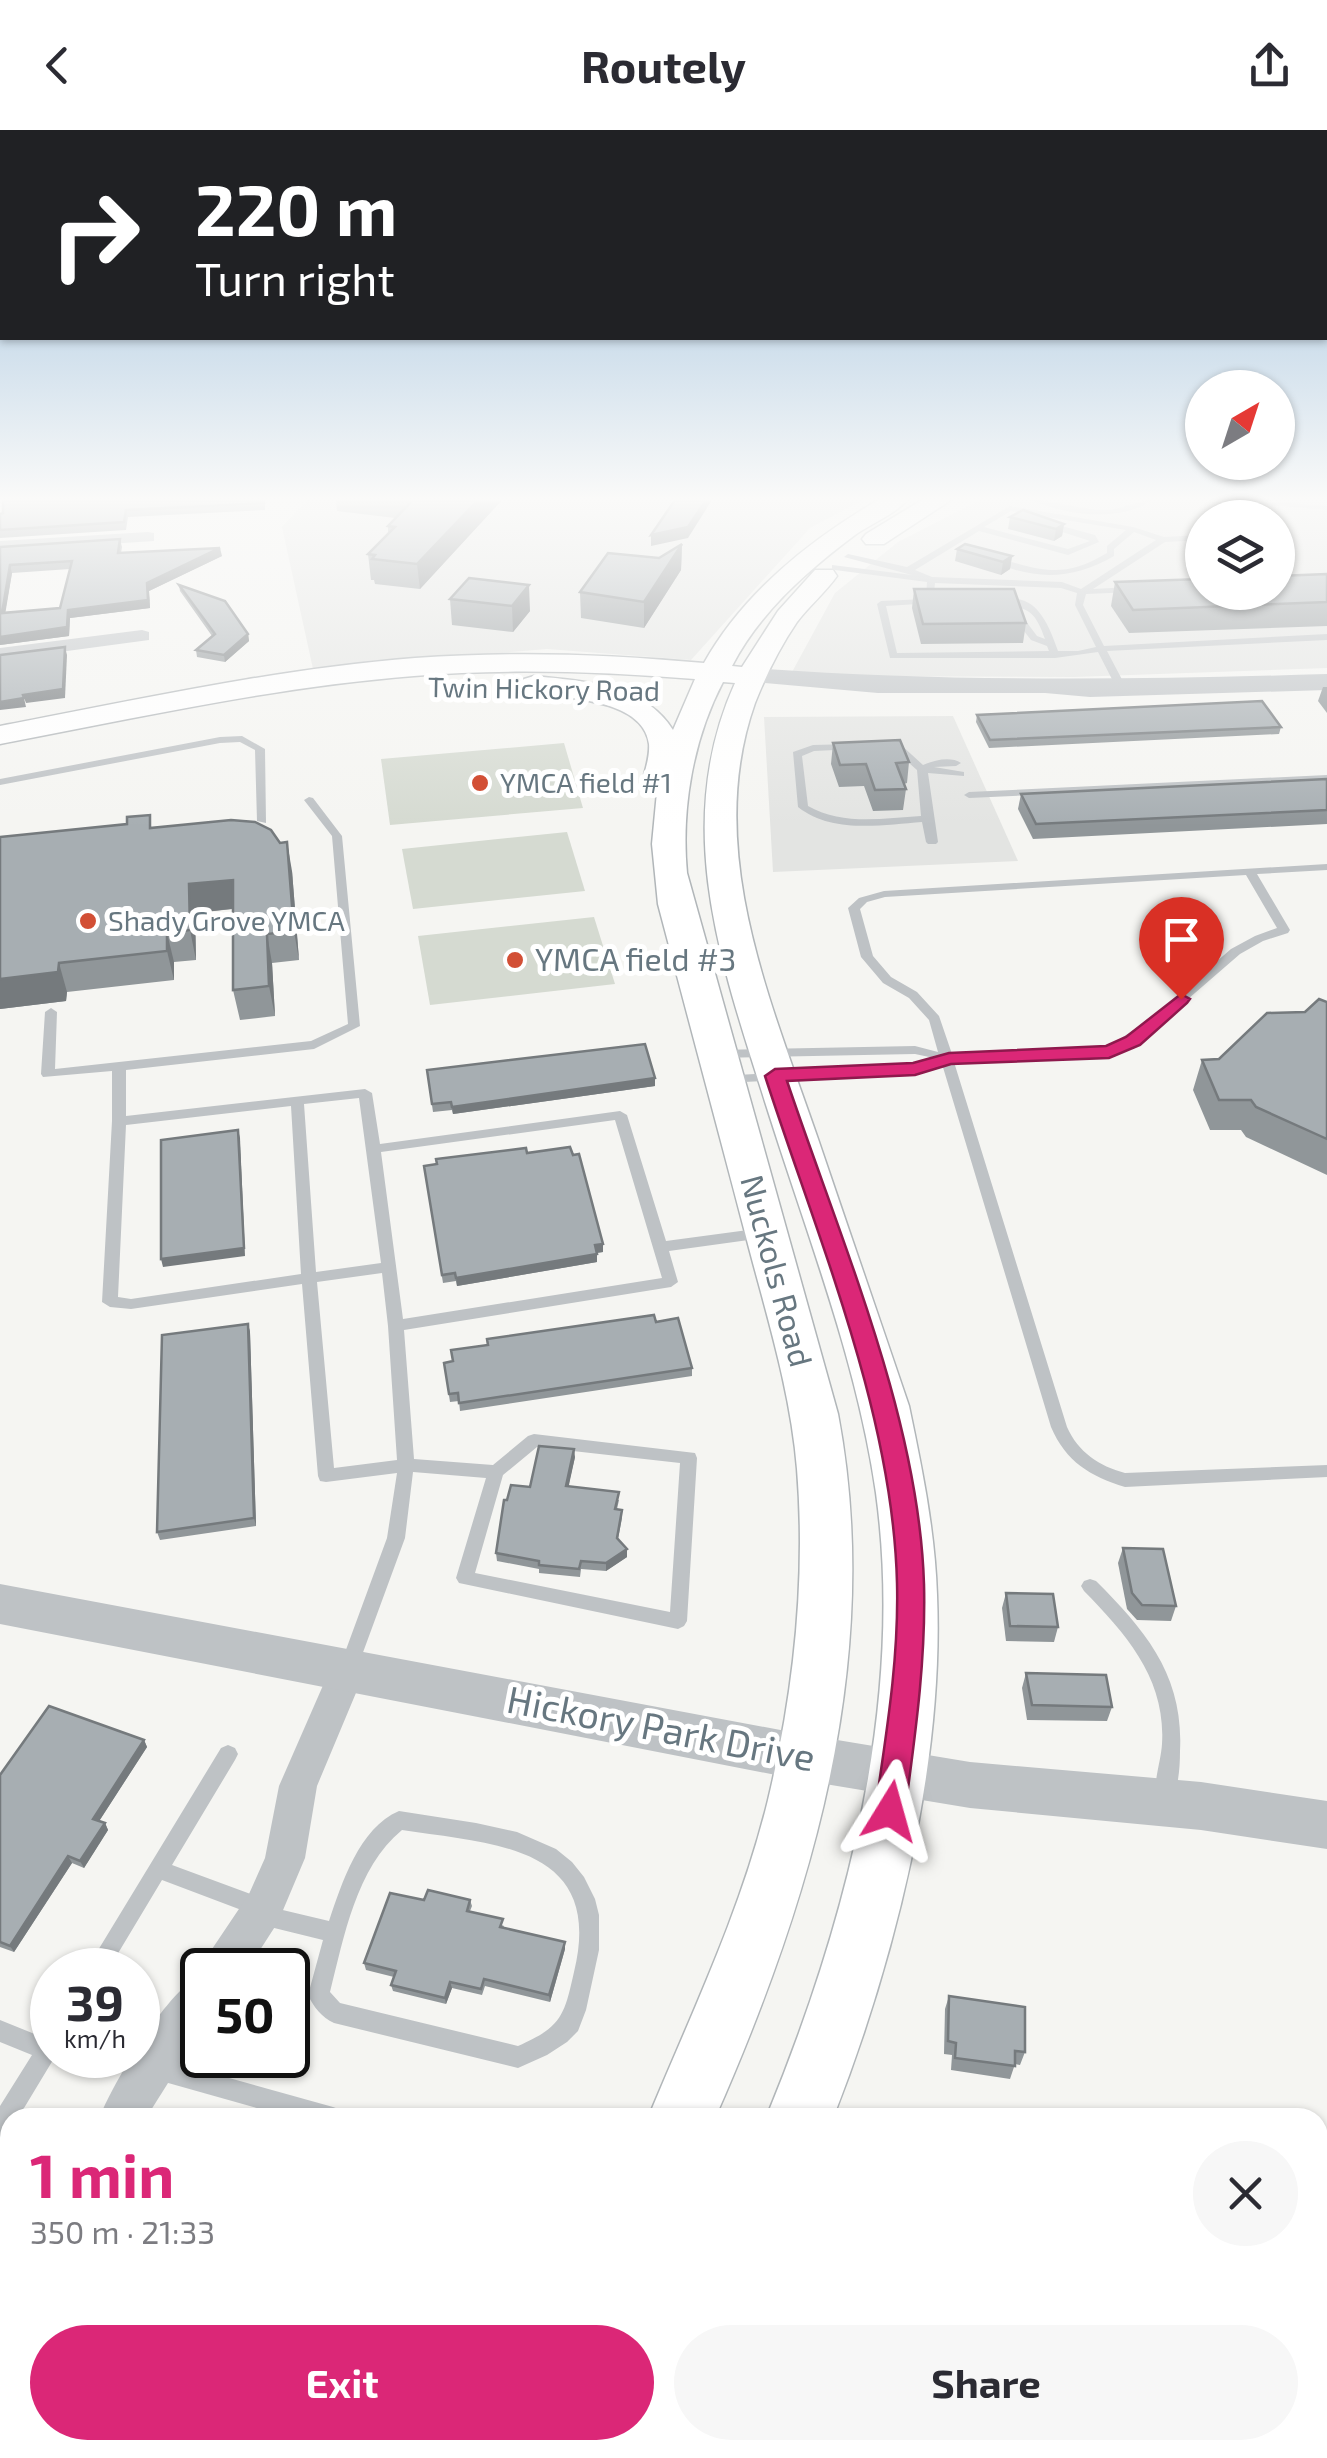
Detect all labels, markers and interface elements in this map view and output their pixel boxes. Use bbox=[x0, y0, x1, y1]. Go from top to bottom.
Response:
icon: back bbox=[30, 38, 85, 93]
text: Routely bbox=[581, 38, 746, 92]
icon: share bbox=[1242, 38, 1297, 93]
text: 220 m bbox=[195, 166, 397, 250]
icon: right bbox=[30, 170, 160, 300]
text: Turn right bbox=[195, 251, 395, 305]
north arrow bbox=[1185, 370, 1295, 480]
map controls bbox=[1185, 370, 1295, 610]
button: layers bbox=[1185, 500, 1295, 610]
street label: Twin Hickory Road bbox=[428, 669, 660, 707]
place label: YMCA field #1 bbox=[500, 765, 672, 799]
marker: YMCA field #1 bbox=[469, 772, 491, 794]
pin bbox=[1139, 897, 1224, 1000]
place label: Shady Grove YMCA bbox=[108, 903, 346, 937]
marker: Shady Grove YMCA bbox=[77, 910, 99, 932]
icon: arrive bbox=[1154, 912, 1209, 967]
place label: YMCA field #3 bbox=[535, 939, 736, 977]
marker: YMCA field #3 bbox=[504, 949, 526, 971]
street label: Nuckols Road bbox=[734, 1170, 822, 1371]
street label: Hickory Park Drive bbox=[503, 1675, 819, 1779]
position arrow bbox=[838, 1759, 942, 1863]
speed limit sign: 50 bbox=[180, 1948, 310, 2078]
text: 39 bbox=[66, 1971, 124, 2031]
text: km/h bbox=[64, 2023, 126, 2053]
text: 1 min bbox=[30, 2138, 174, 2210]
button: close bbox=[1193, 2141, 1298, 2246]
text: 350 m · 21:33 bbox=[30, 2212, 215, 2250]
button: Exit bbox=[30, 2325, 654, 2440]
button: Share bbox=[674, 2325, 1298, 2440]

